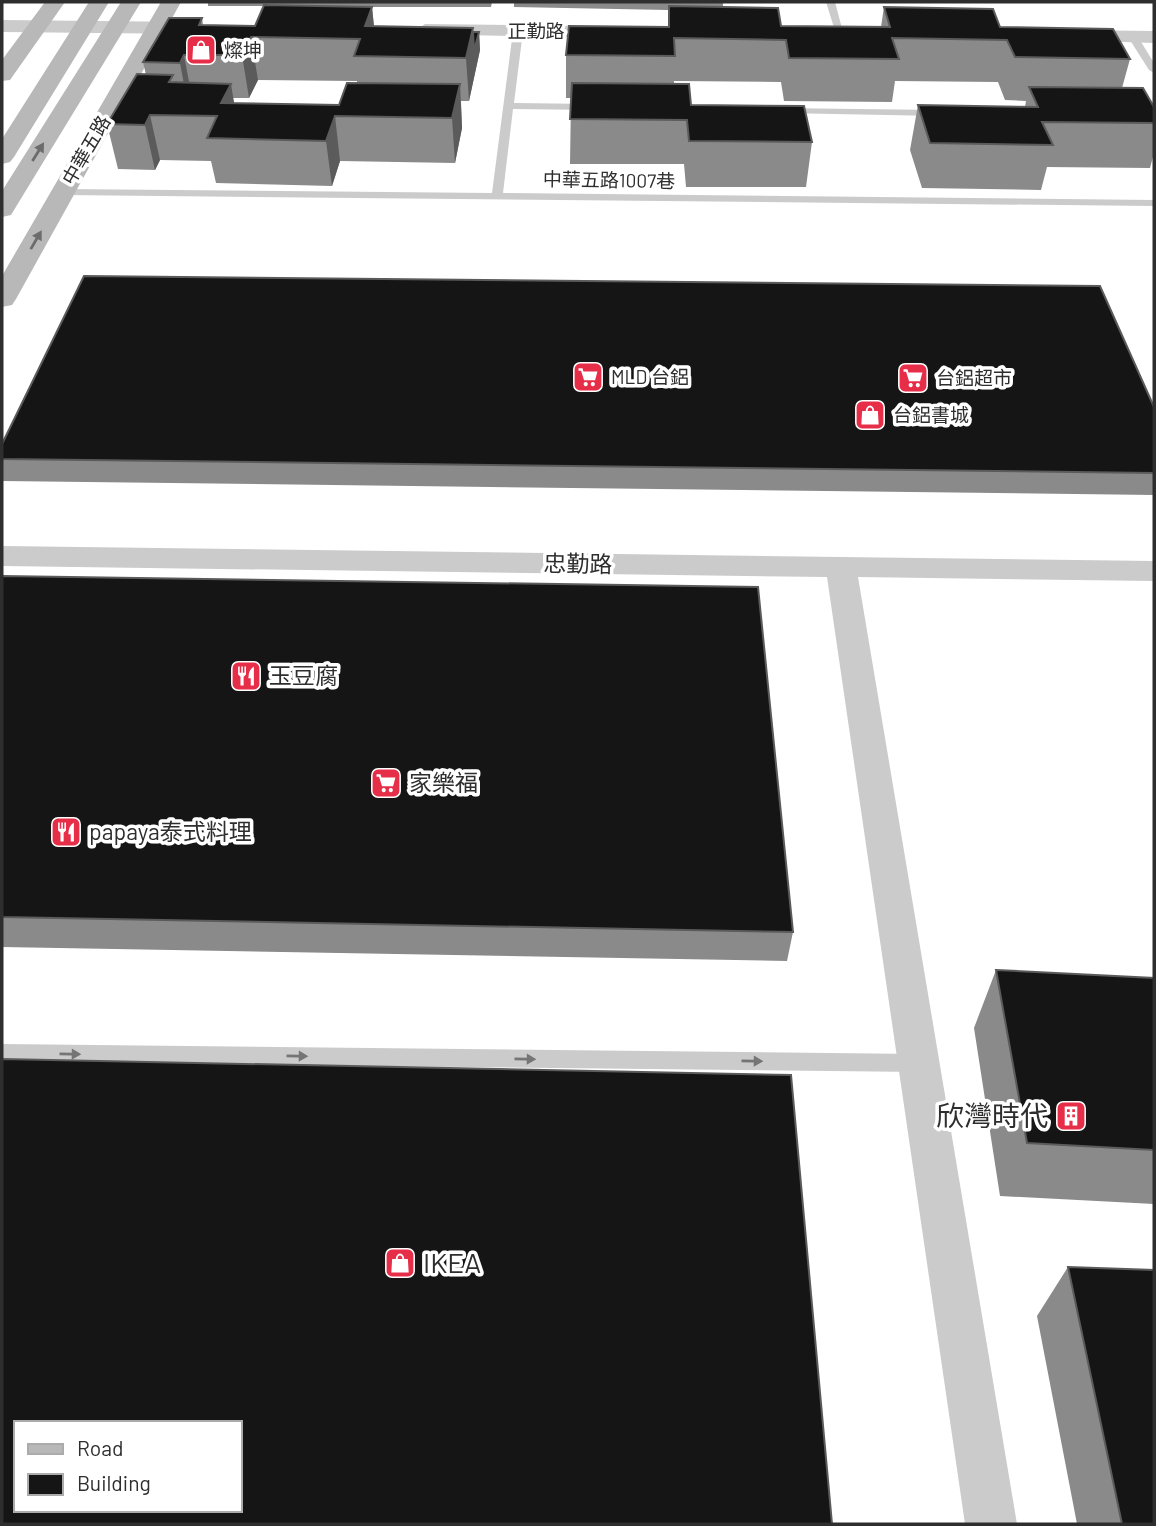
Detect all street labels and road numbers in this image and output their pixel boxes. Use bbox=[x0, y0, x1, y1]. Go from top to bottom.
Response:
street label: 正勤路 bbox=[507, 19, 565, 42]
street label: 中華五路 bbox=[57, 111, 115, 188]
street label: 中華五路1007巷 bbox=[543, 167, 675, 192]
street label: 忠勤路 bbox=[543, 548, 613, 578]

